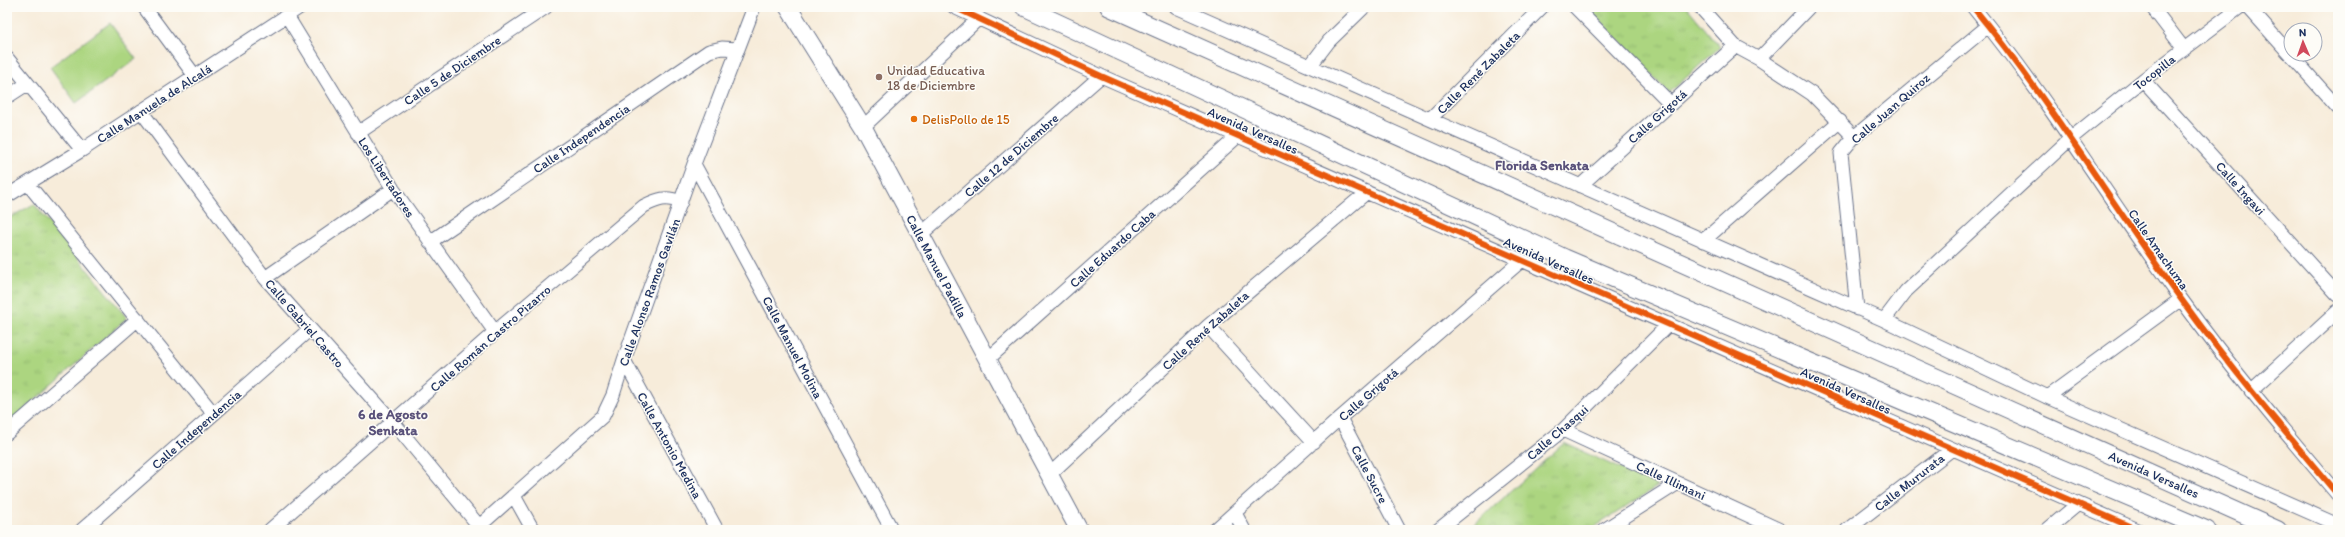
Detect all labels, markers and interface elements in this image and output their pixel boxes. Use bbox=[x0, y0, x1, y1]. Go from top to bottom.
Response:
north arrow bbox=[2283, 22, 2323, 62]
text: N bbox=[2299, 26, 2307, 39]
street label: Calle René Zabaleta bbox=[1434, 28, 1523, 117]
street label: Calle 5 de Diciembre bbox=[401, 32, 504, 108]
street label: Tocopilla bbox=[2130, 51, 2178, 93]
street label: Calle Manuela de Alcalá bbox=[94, 61, 215, 146]
place label: Unidad Educativa 18 de Diciembre bbox=[887, 63, 985, 93]
street label: Calle Juan Quiroz bbox=[1848, 70, 1933, 147]
marker: Unidad Educativa 18 de Diciembre bbox=[874, 72, 884, 82]
street label: Calle Grigotá bbox=[1625, 86, 1690, 147]
street label: Calle Independencia bbox=[530, 100, 633, 176]
street label: Avenida Versalles bbox=[1205, 104, 1301, 157]
street label: Calle 12 de Diciembre bbox=[961, 110, 1061, 200]
place label: DelisPollo de 15 bbox=[922, 112, 1010, 127]
marker: DelisPollo de 15 bbox=[909, 114, 919, 124]
street label: Los Libertadores bbox=[355, 134, 418, 220]
district label: Florida Senkata bbox=[1495, 157, 1590, 174]
street label: Calle Ingavi bbox=[2213, 159, 2268, 218]
street label: Calle Eduardo Caba bbox=[1066, 206, 1158, 291]
street label: Calle Amachuma bbox=[2125, 206, 2192, 293]
street label: Calle Manuel Padilla bbox=[903, 212, 970, 321]
street label: Calle Alonso Ramos Gavilán bbox=[616, 216, 683, 368]
street label: Avenida Versalles bbox=[1501, 234, 1597, 287]
street label: Calle Gabriel Castro bbox=[262, 276, 348, 371]
street label: Calle Román Castro Pizarro bbox=[427, 282, 554, 395]
street label: Calle René Zabaleta bbox=[1159, 287, 1252, 373]
street label: Calle Manuel Molina bbox=[759, 293, 826, 402]
street label: Calle Grigotá bbox=[1335, 364, 1401, 424]
street label: Avenida Versalles bbox=[1798, 364, 1894, 417]
street label: Calle Independencia bbox=[149, 386, 244, 472]
street label: Calle Antonio Medina bbox=[634, 389, 705, 502]
street label: Calle Chasqui bbox=[1524, 402, 1591, 463]
district label: 6 de Agosto Senkata bbox=[358, 406, 428, 439]
street label: Calle Sucre bbox=[1348, 443, 1391, 506]
street label: Avenida Versalles bbox=[2106, 448, 2202, 501]
street label: Calle Mururata bbox=[1871, 450, 1948, 514]
street label: Calle Illimani bbox=[1634, 458, 1708, 503]

